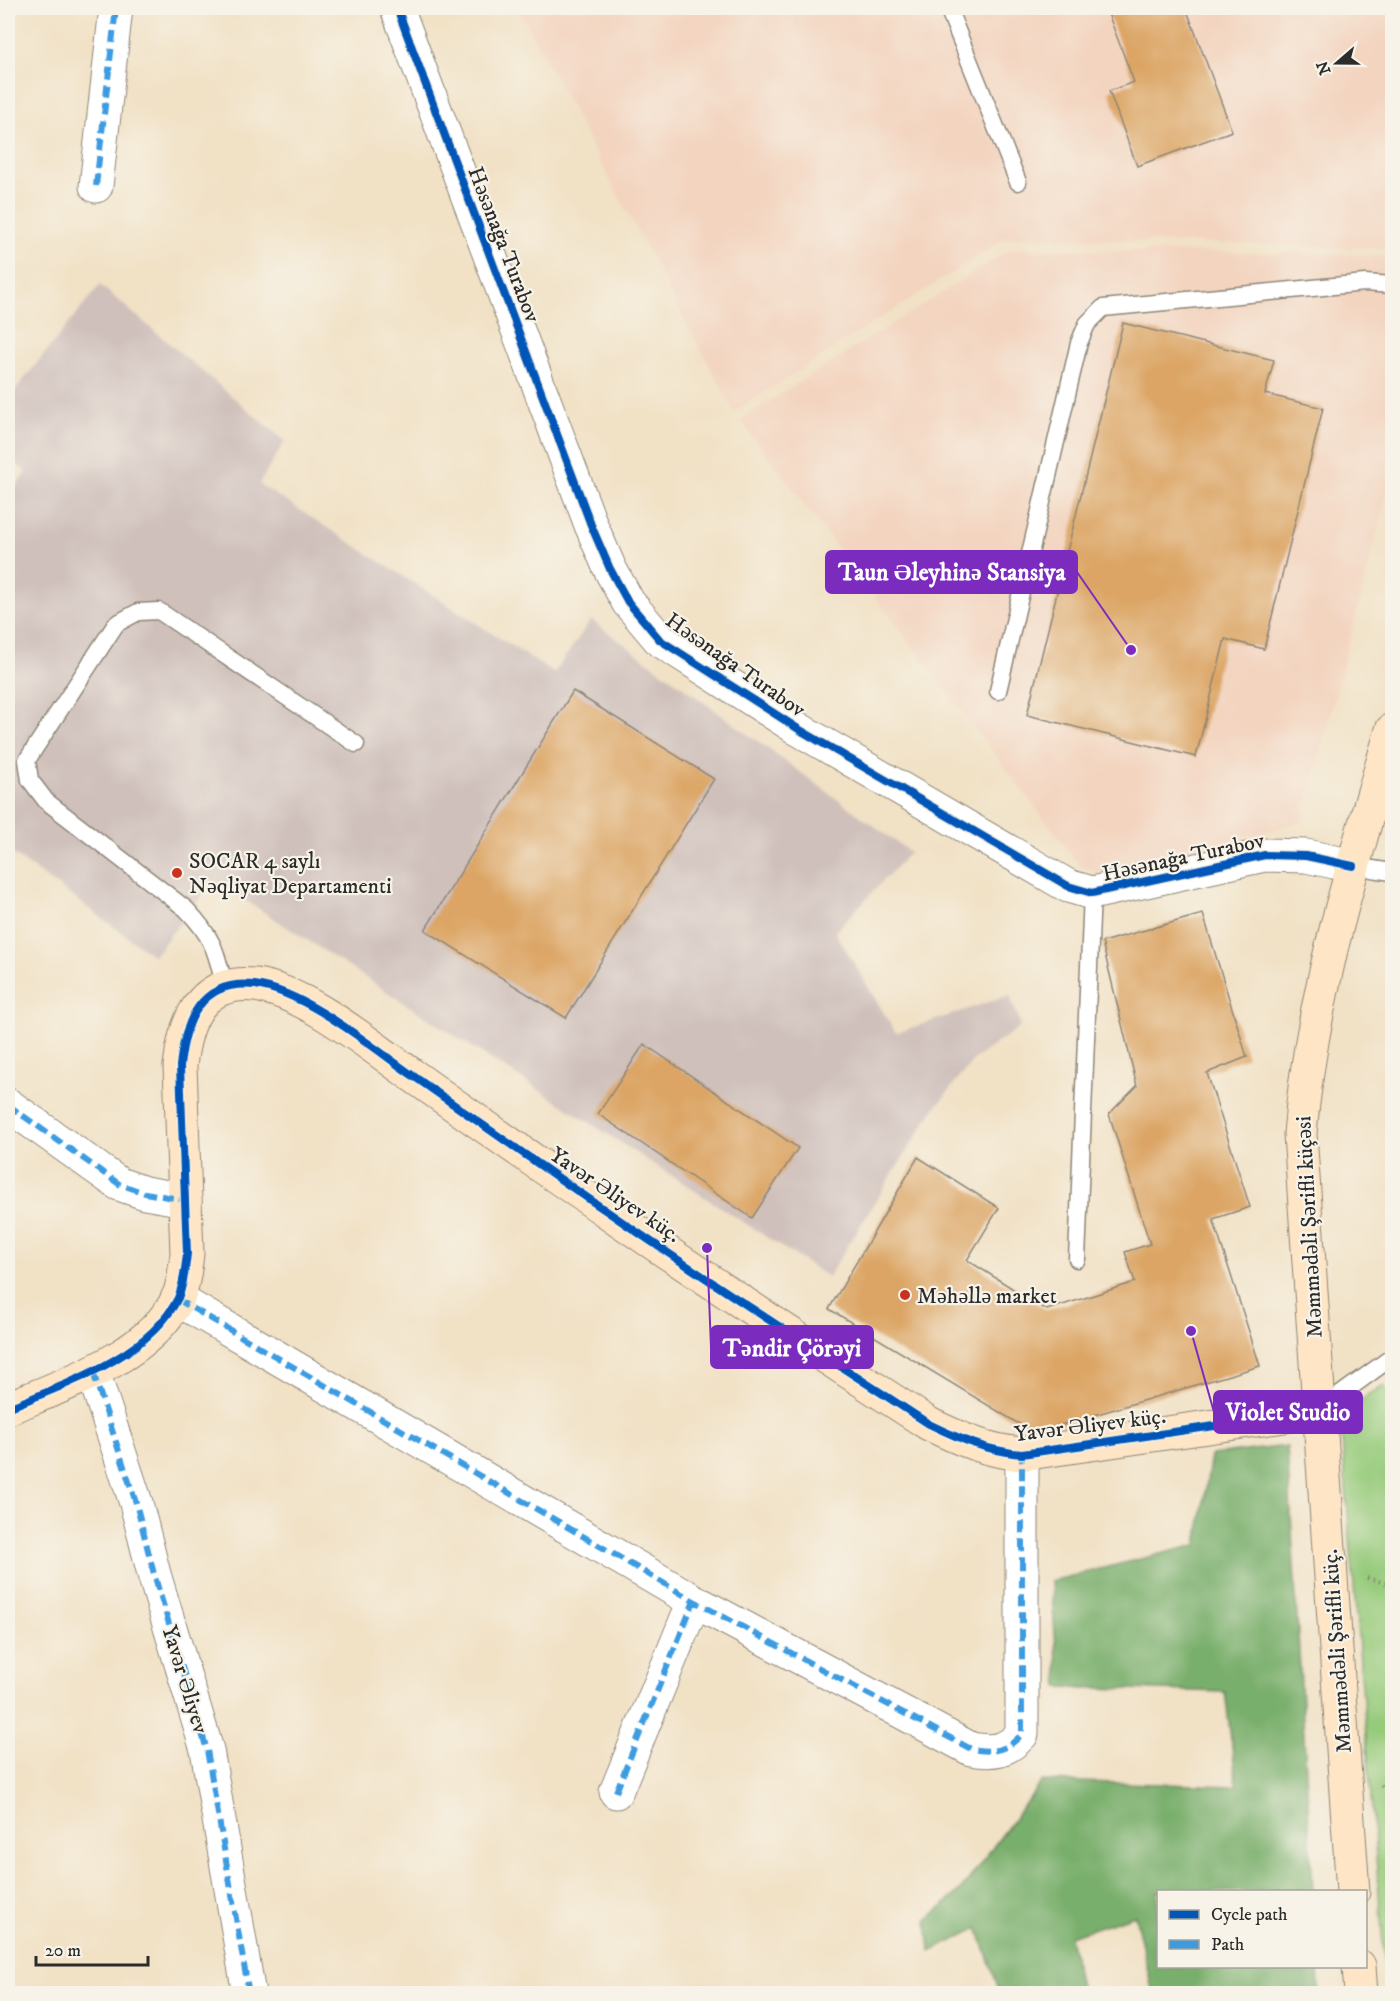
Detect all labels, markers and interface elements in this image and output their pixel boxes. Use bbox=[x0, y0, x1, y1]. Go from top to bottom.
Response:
north arrow bbox=[1307, 33, 1367, 93]
text: N bbox=[1312, 58, 1335, 77]
street label: Həsənağa Turabov bbox=[461, 163, 546, 327]
callout: Taun Əleyhinə Stansiya bbox=[826, 551, 1077, 593]
text: Taun Əleyhinə Stansiya bbox=[837, 558, 1067, 588]
street label: Həsənağa Turabov bbox=[660, 607, 811, 724]
street label: Həsənağa Turabov bbox=[1100, 827, 1267, 888]
place label: SOCAR 4 saylı Nəqliyat Departamenti bbox=[189, 848, 392, 900]
marker: SOCAR 4 saylı Nəqliyat Departamenti bbox=[170, 866, 184, 880]
street label: Məmmədəli Şərifli küçəsi bbox=[1290, 1115, 1329, 1339]
street label: Yavər Əliyev küç. bbox=[544, 1141, 686, 1249]
place label: Məhəllə market bbox=[917, 1283, 1057, 1310]
marker: Məhəllə market bbox=[898, 1288, 912, 1302]
callout: Təndir Çörəyi bbox=[711, 1326, 873, 1368]
text: Təndir Çörəyi bbox=[722, 1334, 861, 1364]
callout: Violet Studio bbox=[1214, 1391, 1362, 1433]
text: Violet Studio bbox=[1225, 1398, 1351, 1428]
street label: Yavər Əliyev küç. bbox=[1013, 1403, 1167, 1448]
street label: Məmmədəli Şərifli küç. bbox=[1317, 1548, 1358, 1754]
street label: Yavər Əliyev bbox=[155, 1622, 214, 1737]
legend bbox=[1157, 1890, 1367, 1968]
text: Cycle path bbox=[1211, 1904, 1288, 1926]
scale bar bbox=[36, 1929, 148, 1967]
text: Path bbox=[1211, 1934, 1245, 1956]
text: 20 m bbox=[45, 1940, 81, 1962]

